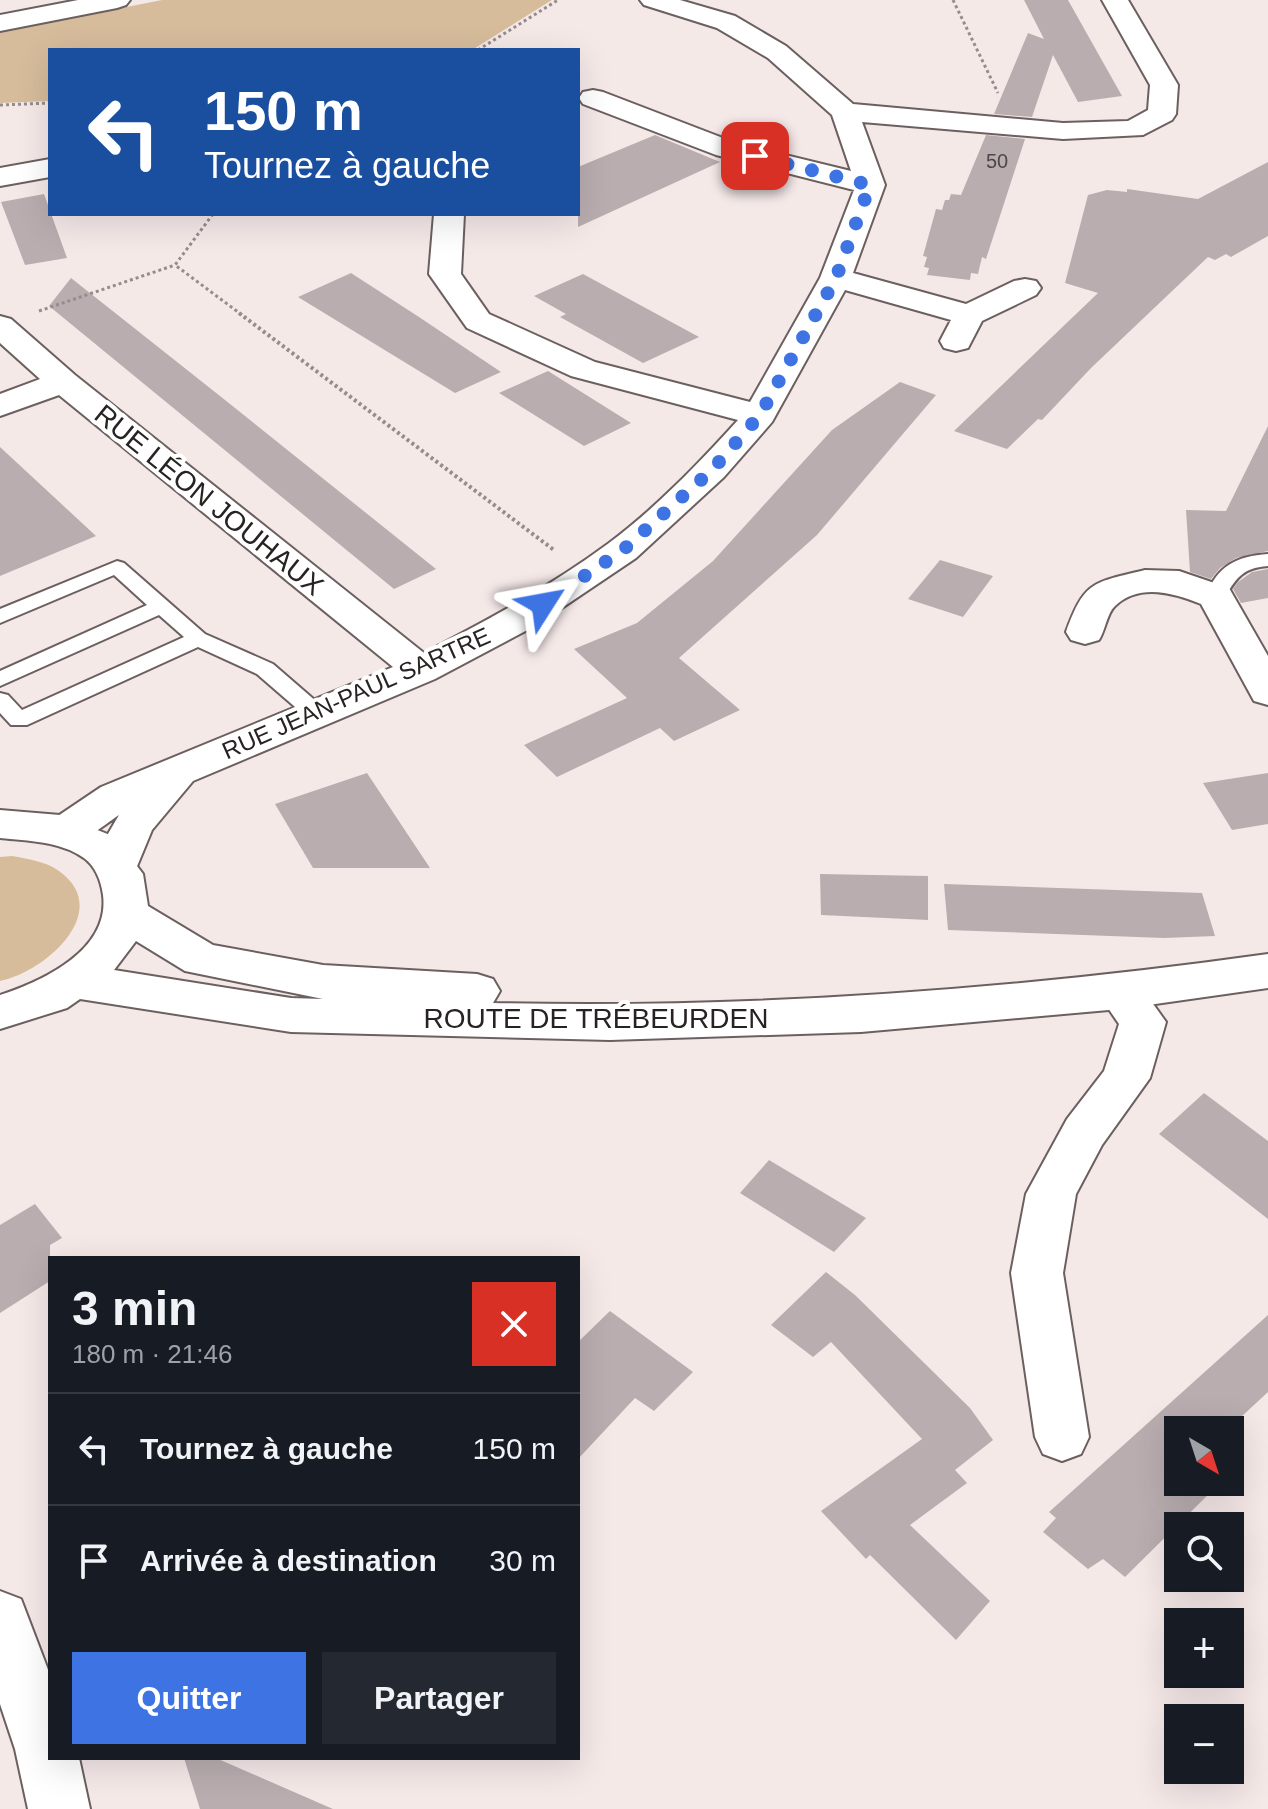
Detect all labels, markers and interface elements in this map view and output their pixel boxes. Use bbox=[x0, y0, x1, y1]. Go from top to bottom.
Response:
text: 150 m bbox=[204, 79, 363, 142]
icon: left bbox=[72, 80, 176, 184]
pin bbox=[721, 122, 789, 190]
icon: arrive bbox=[733, 134, 777, 178]
text: Tournez à gauche bbox=[204, 145, 490, 186]
house number: 50 bbox=[986, 150, 1008, 172]
street label: RUE LÉON JOUHAUX bbox=[89, 398, 330, 602]
position arrow bbox=[501, 562, 585, 646]
street label: RUE JEAN-PAUL SARTRE bbox=[218, 622, 494, 764]
street label: ROUTE DE TRÉBEURDEN bbox=[424, 1003, 768, 1034]
text: 3 min bbox=[72, 1282, 197, 1335]
button: close bbox=[472, 1282, 556, 1366]
text: 180 m · 21:46 bbox=[72, 1339, 232, 1369]
north arrow bbox=[1164, 1416, 1244, 1496]
map controls bbox=[1164, 1416, 1244, 1784]
icon: left bbox=[72, 1427, 116, 1471]
text: Tournez à gauche bbox=[140, 1432, 393, 1465]
text: 150 m bbox=[473, 1432, 556, 1465]
button: search bbox=[1164, 1512, 1244, 1592]
icon: arrive bbox=[72, 1539, 116, 1583]
text: Arrivée à destination bbox=[140, 1544, 437, 1577]
text: 30 m bbox=[489, 1544, 556, 1577]
button: + bbox=[1164, 1608, 1244, 1688]
button: Quitter bbox=[72, 1652, 306, 1744]
button: Partager bbox=[322, 1652, 556, 1744]
button: − bbox=[1164, 1704, 1244, 1784]

